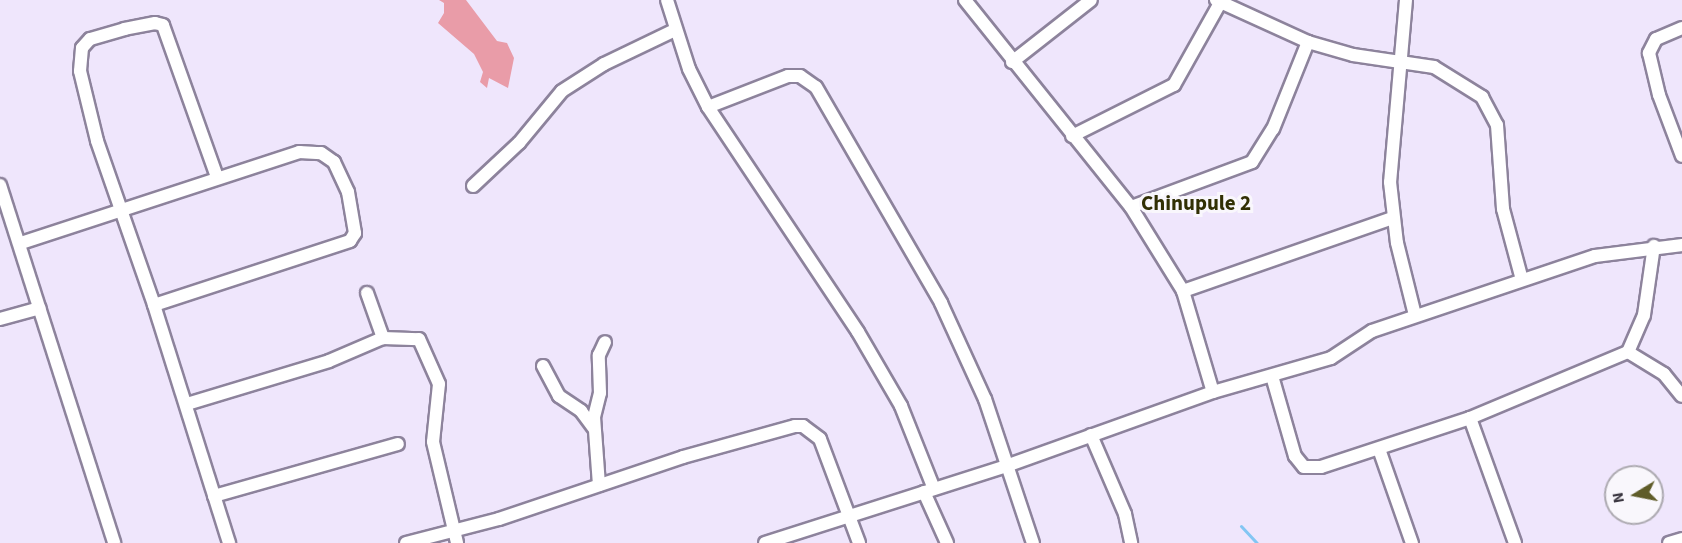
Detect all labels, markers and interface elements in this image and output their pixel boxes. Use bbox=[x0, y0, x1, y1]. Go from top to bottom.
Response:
district label: Chinupule 2 bbox=[1141, 190, 1251, 216]
north arrow bbox=[1604, 465, 1664, 525]
text: N bbox=[1606, 491, 1630, 505]

